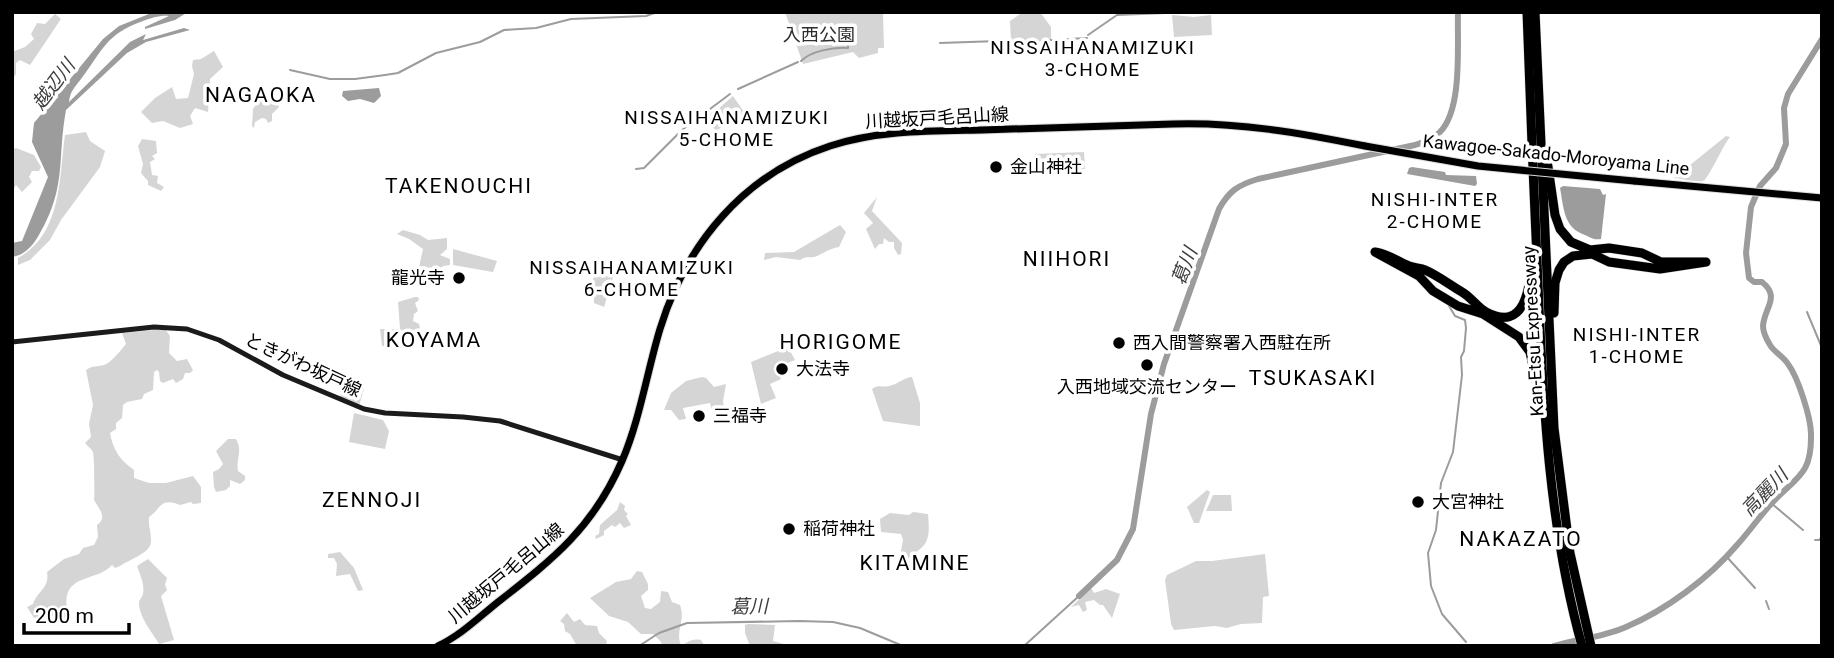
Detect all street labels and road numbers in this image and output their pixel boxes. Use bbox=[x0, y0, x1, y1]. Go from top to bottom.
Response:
street label: 川越坂戸毛呂山線 bbox=[865, 103, 1009, 132]
street label: Kawagoe-Sakado-Moroyama Line bbox=[1422, 130, 1690, 179]
street label: Kan-Etsu Expressway bbox=[1518, 245, 1547, 417]
street label: ときがわ坂戸線 bbox=[242, 328, 365, 401]
street label: 川越坂戸毛呂山線 bbox=[444, 518, 568, 627]

